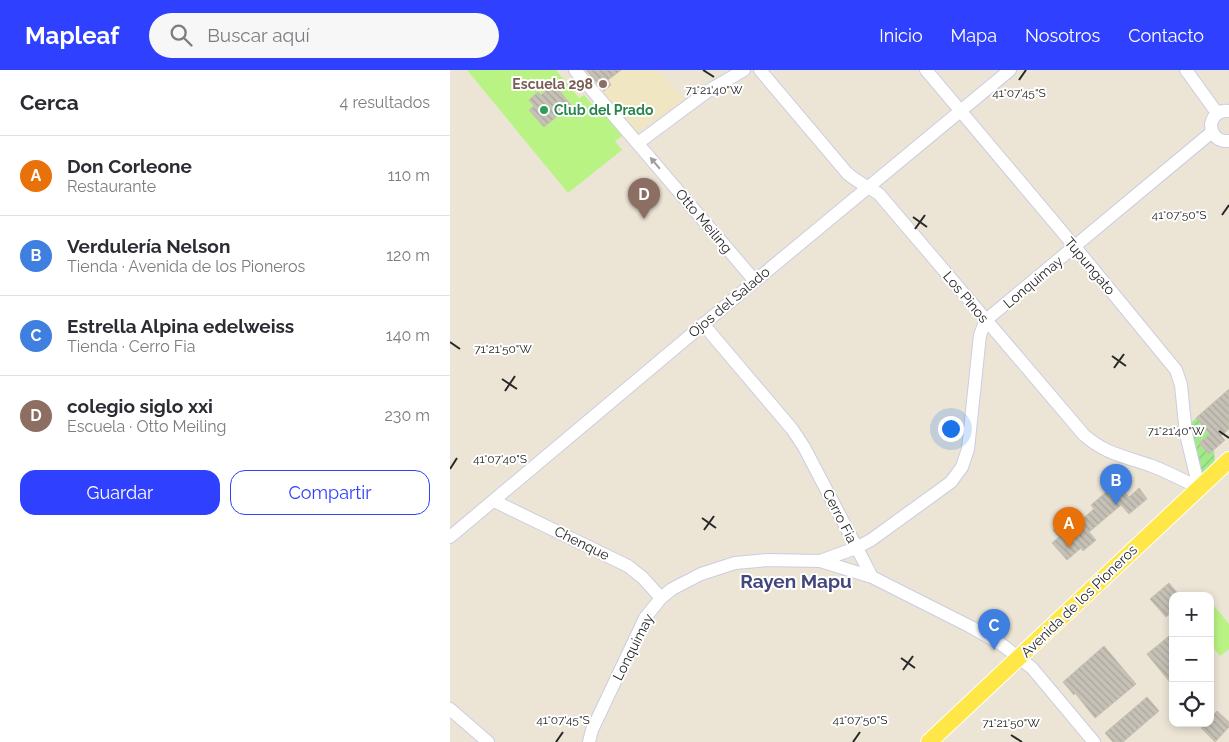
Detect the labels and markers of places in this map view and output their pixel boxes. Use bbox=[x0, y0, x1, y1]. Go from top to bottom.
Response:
place label: Escuela 298 bbox=[512, 76, 593, 92]
marker: Escuela 298 bbox=[597, 78, 609, 90]
place label: Club del Prado bbox=[554, 102, 654, 118]
marker: Club del Prado bbox=[538, 104, 550, 116]
pin: D bbox=[628, 178, 660, 219]
pin: B bbox=[1100, 464, 1132, 505]
pin: A bbox=[1053, 507, 1085, 548]
pin: C bbox=[978, 609, 1010, 650]

